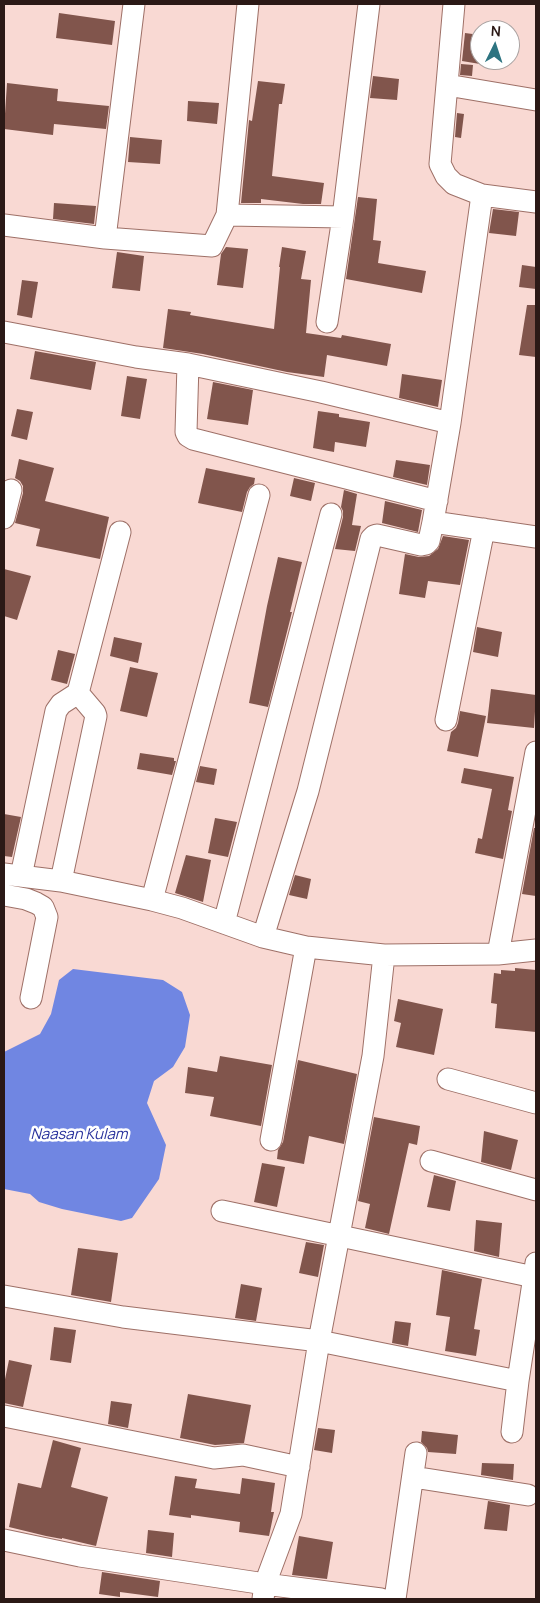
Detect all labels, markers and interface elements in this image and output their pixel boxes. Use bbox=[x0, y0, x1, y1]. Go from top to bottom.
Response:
north arrow bbox=[470, 20, 520, 70]
text: N bbox=[490, 21, 502, 40]
water label: Naasan Kulam bbox=[31, 1126, 127, 1144]

